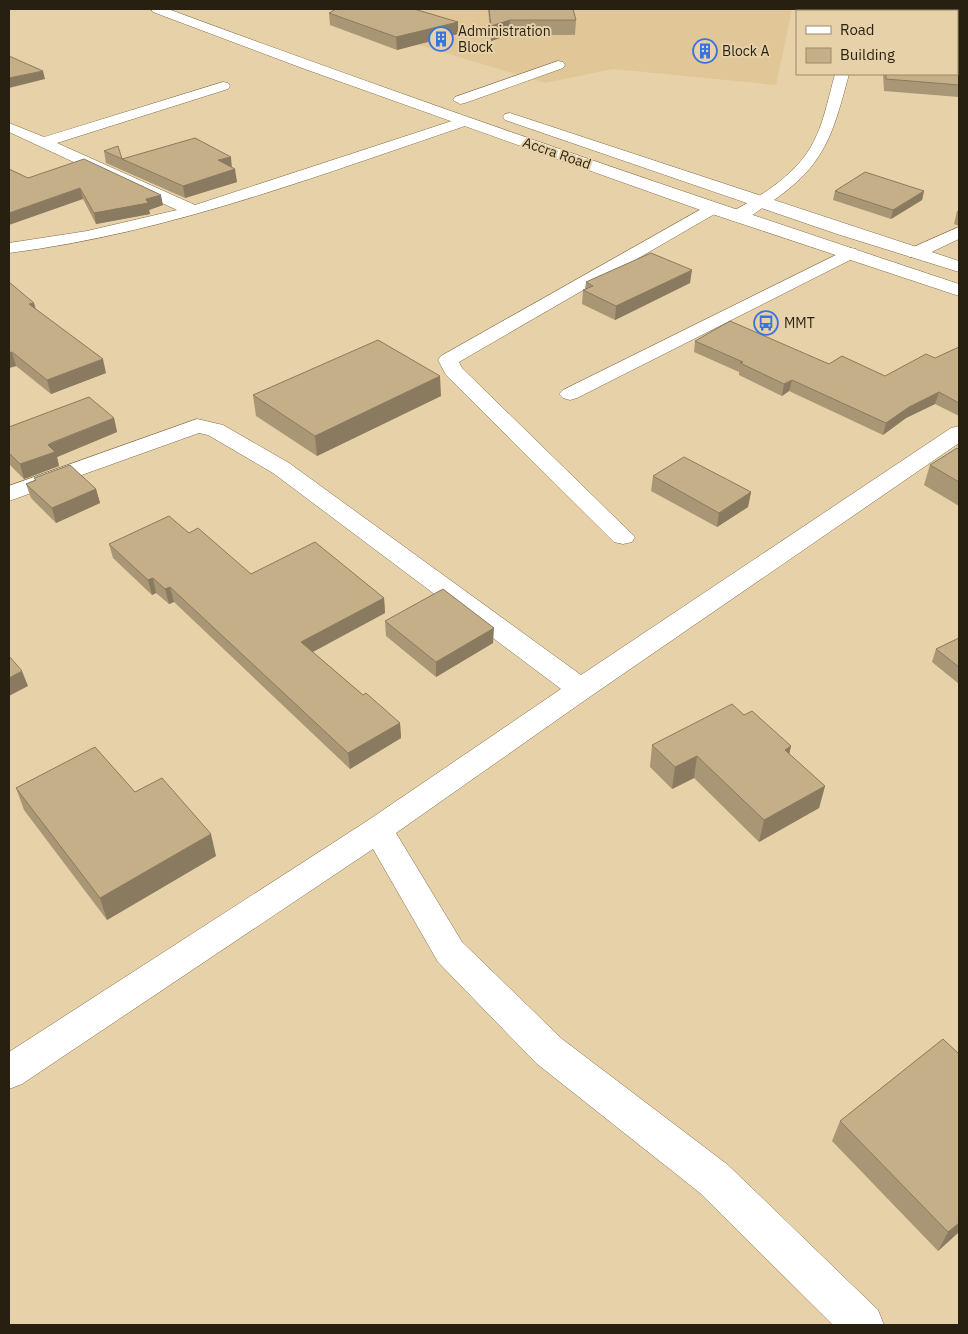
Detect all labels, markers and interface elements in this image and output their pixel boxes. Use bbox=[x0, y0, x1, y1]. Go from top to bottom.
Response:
legend bbox=[796, 10, 958, 75]
text: Road bbox=[840, 20, 875, 39]
place label: Administration Block bbox=[458, 22, 551, 56]
building icon: Administration Block bbox=[428, 26, 454, 52]
building icon: Block A bbox=[692, 38, 718, 64]
place label: Block A bbox=[722, 42, 770, 60]
text: Building bbox=[840, 45, 895, 64]
street label: Accra Road bbox=[520, 133, 594, 173]
bus stop icon: MMT bbox=[753, 310, 779, 336]
place label: MMT bbox=[784, 314, 815, 332]

